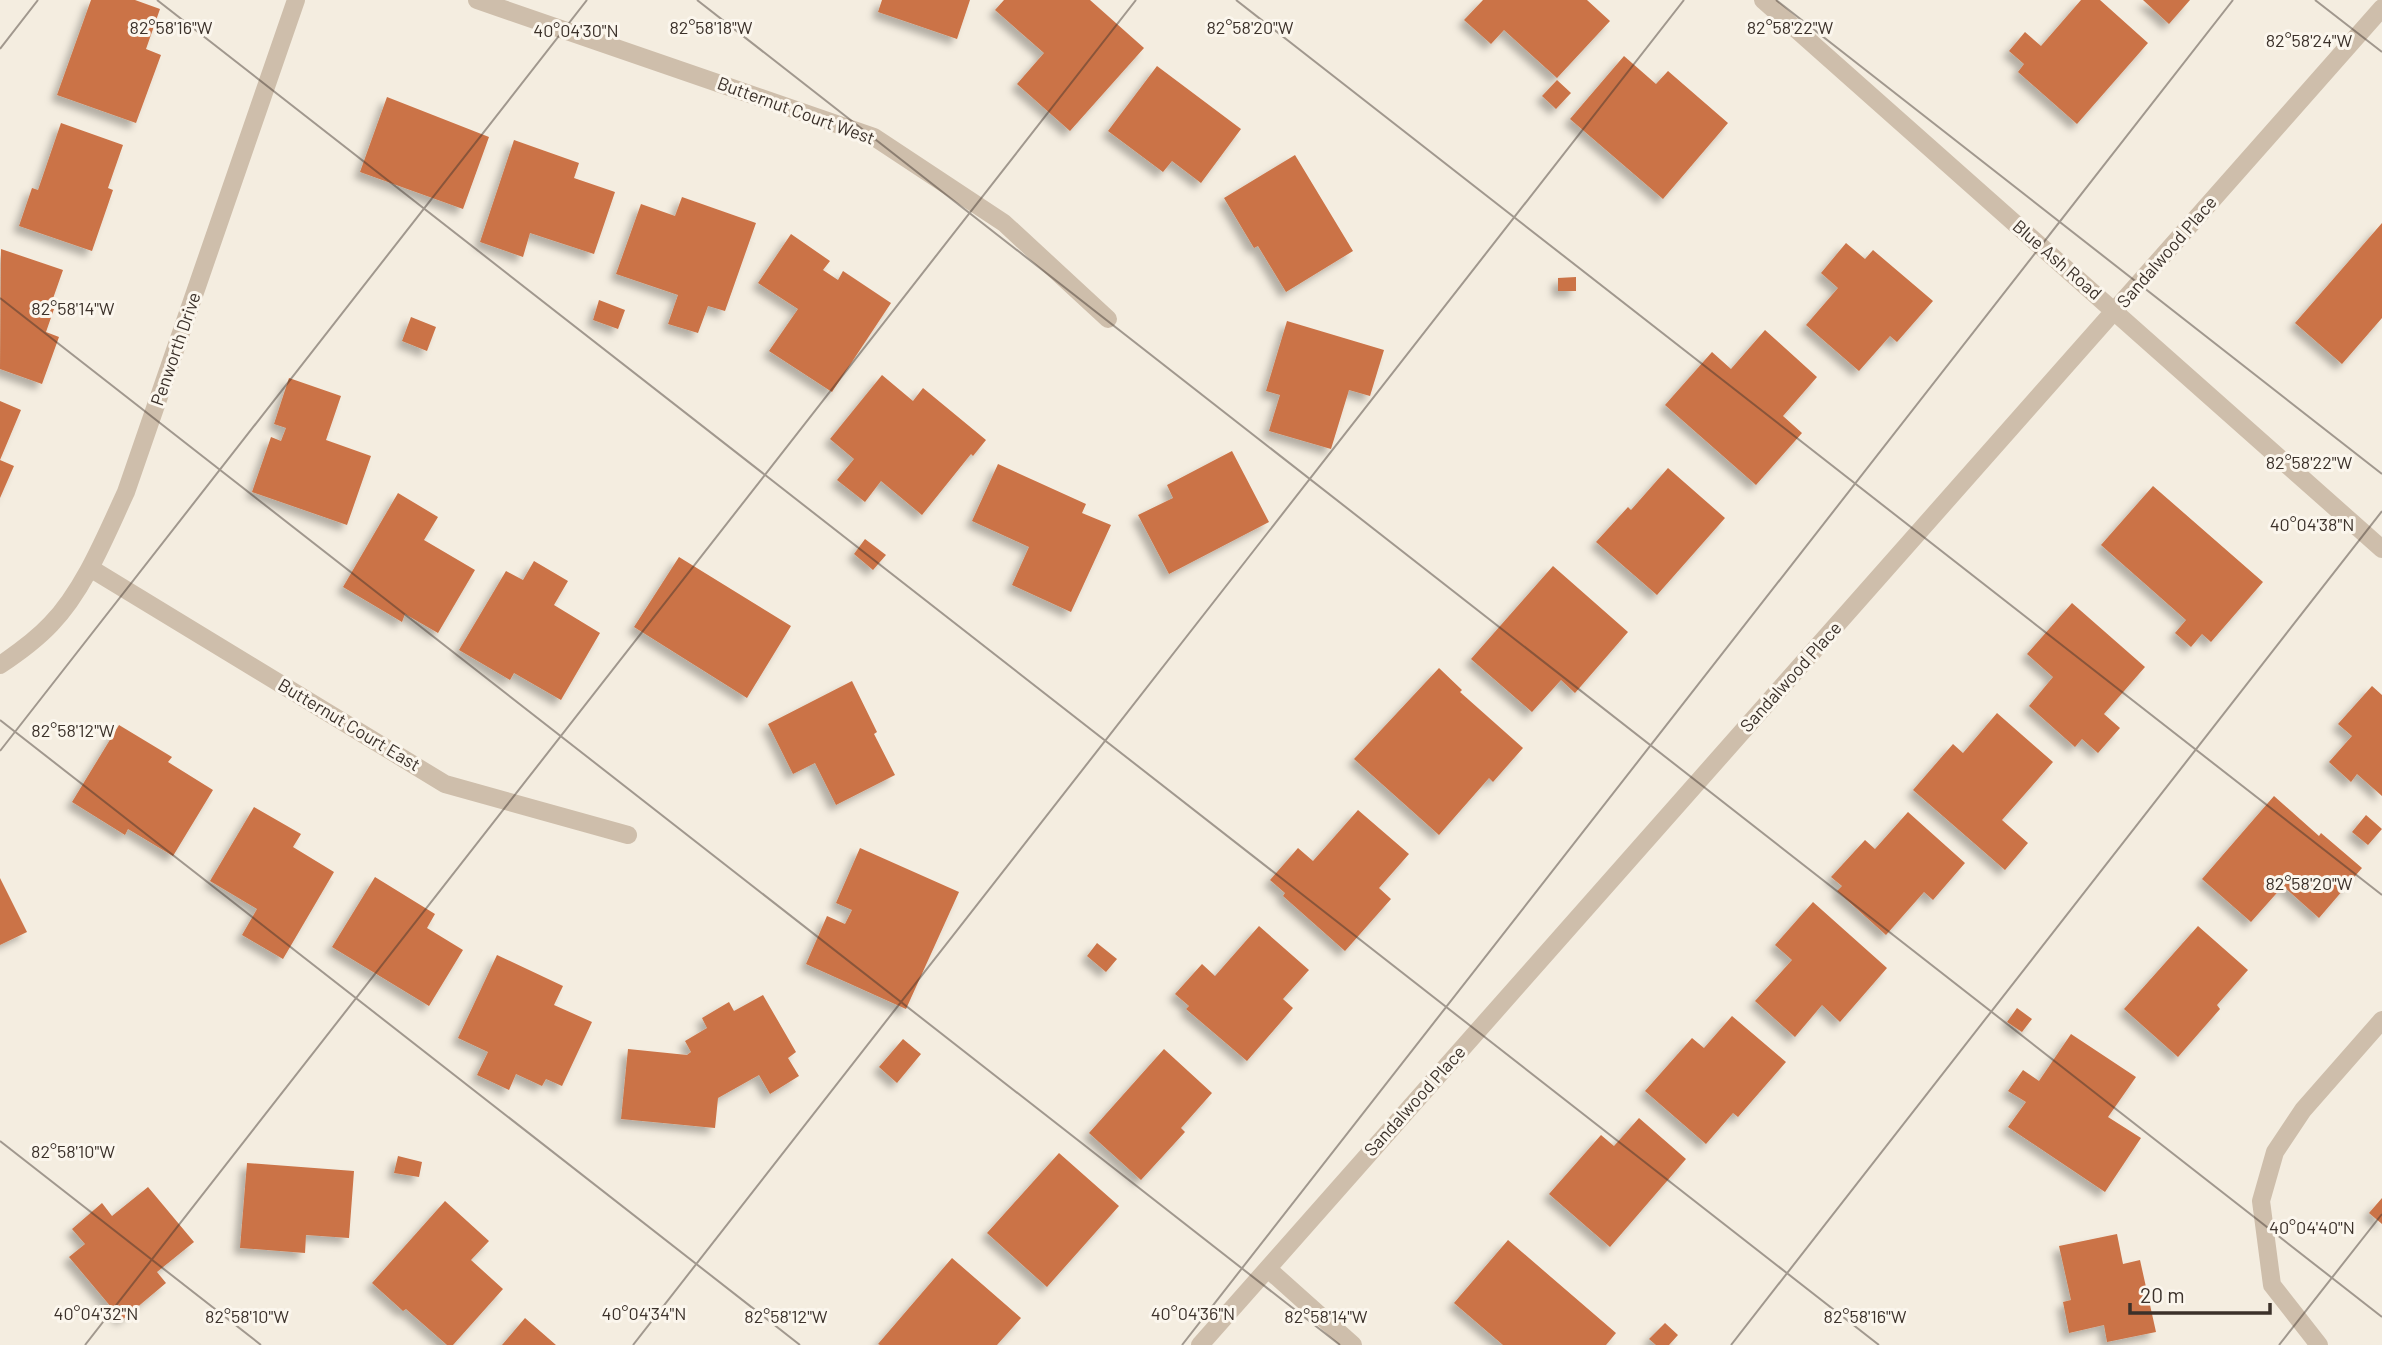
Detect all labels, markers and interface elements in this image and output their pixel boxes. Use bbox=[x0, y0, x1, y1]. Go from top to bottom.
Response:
text: 82°58'16"W bbox=[130, 16, 213, 38]
text: 82°58'18"W bbox=[669, 16, 753, 38]
text: 82°58'20"W bbox=[1206, 16, 1294, 38]
text: 82°58'22"W bbox=[1747, 16, 1834, 38]
text: 40°04'30"N bbox=[533, 19, 619, 41]
text: 82°58'24"W bbox=[2266, 29, 2353, 51]
street label: Butternut Court West bbox=[715, 71, 878, 149]
street label: Sandalwood Place bbox=[2112, 191, 2221, 312]
street label: Blue Ash Road bbox=[2009, 215, 2107, 304]
street label: Penworth Drive bbox=[145, 289, 205, 408]
text: 82°58'14"W bbox=[31, 297, 115, 319]
text: 82°58'22"W bbox=[2266, 451, 2353, 473]
text: 40°04'38"N bbox=[2270, 513, 2354, 535]
street label: Sandalwood Place bbox=[1735, 617, 1846, 736]
street label: Butternut Court East bbox=[275, 673, 425, 775]
text: 82°58'12"W bbox=[31, 719, 115, 741]
text: 82°58'20"W bbox=[2265, 872, 2353, 894]
street label: Sandalwood Place bbox=[1359, 1041, 1470, 1160]
text: 82°58'10"W bbox=[31, 1140, 115, 1162]
text: 40°04'40"N bbox=[2269, 1216, 2355, 1238]
scale bar bbox=[2130, 1272, 2270, 1316]
text: 20 m bbox=[2140, 1282, 2185, 1307]
text: 40°04'32"N bbox=[54, 1302, 138, 1324]
text: 40°04'34"N bbox=[602, 1302, 686, 1324]
text: 40°04'36"N bbox=[1151, 1302, 1235, 1324]
text: 82°58'10"W bbox=[205, 1305, 289, 1327]
text: 82°58'12"W bbox=[744, 1305, 828, 1327]
text: 82°58'14"W bbox=[1284, 1305, 1368, 1327]
text: 82°58'16"W bbox=[1824, 1305, 1907, 1327]

